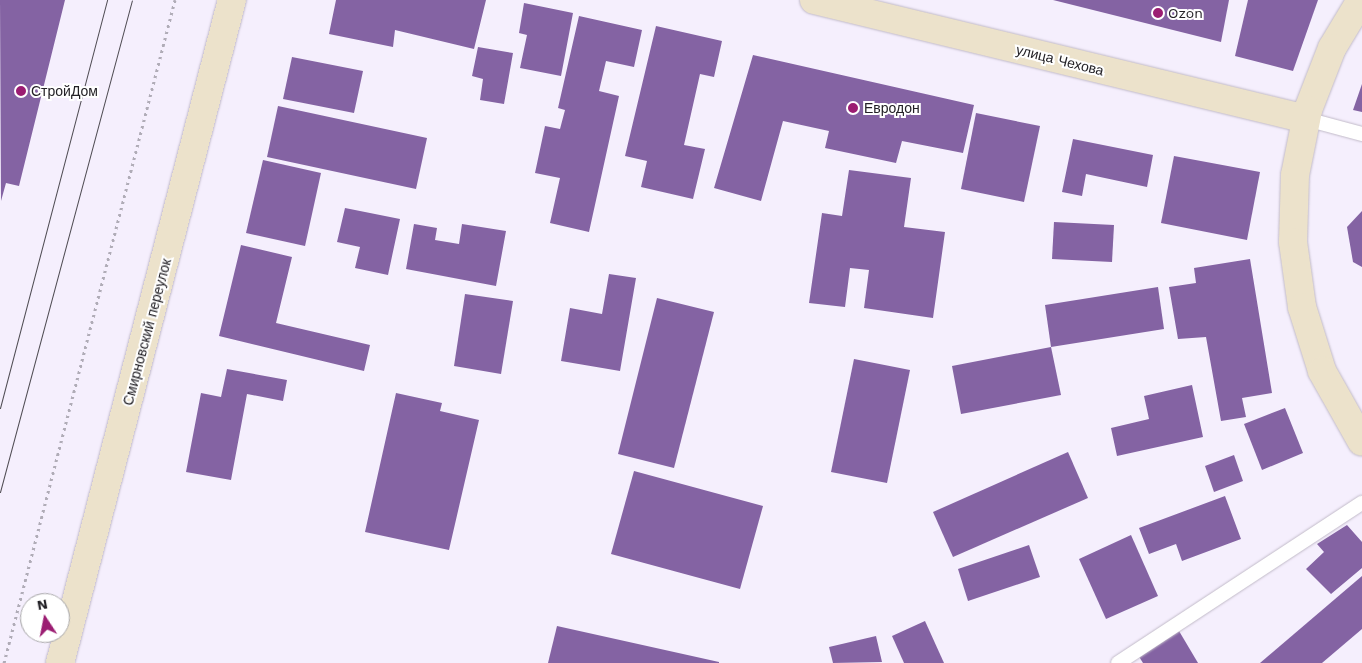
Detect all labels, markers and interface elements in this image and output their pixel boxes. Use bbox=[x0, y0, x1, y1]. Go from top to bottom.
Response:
place label: Ozon bbox=[1168, 5, 1203, 21]
marker: Ozon bbox=[1152, 7, 1164, 19]
street label: улица Чехова bbox=[1014, 41, 1106, 79]
place label: СтройДом bbox=[31, 83, 98, 99]
marker: СтройДом bbox=[15, 85, 27, 97]
place label: Евродон bbox=[864, 100, 920, 116]
marker: Евродон bbox=[846, 101, 860, 115]
street label: Смирновский переулок bbox=[119, 257, 175, 407]
north arrow bbox=[20, 593, 70, 643]
text: N bbox=[36, 595, 49, 613]

